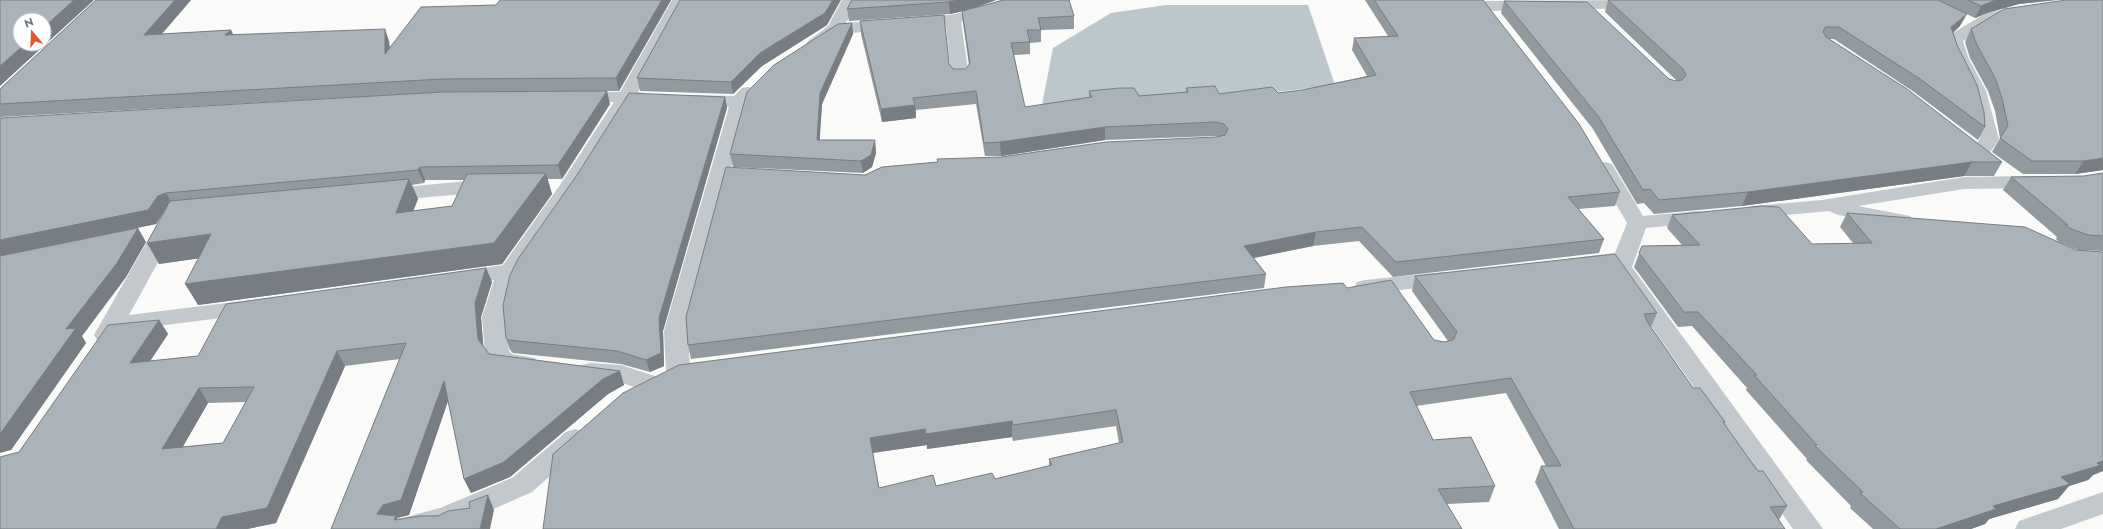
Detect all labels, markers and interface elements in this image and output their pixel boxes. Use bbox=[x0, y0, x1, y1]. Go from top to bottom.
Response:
north arrow bbox=[12, 12, 52, 52]
text: N bbox=[22, 14, 35, 32]

